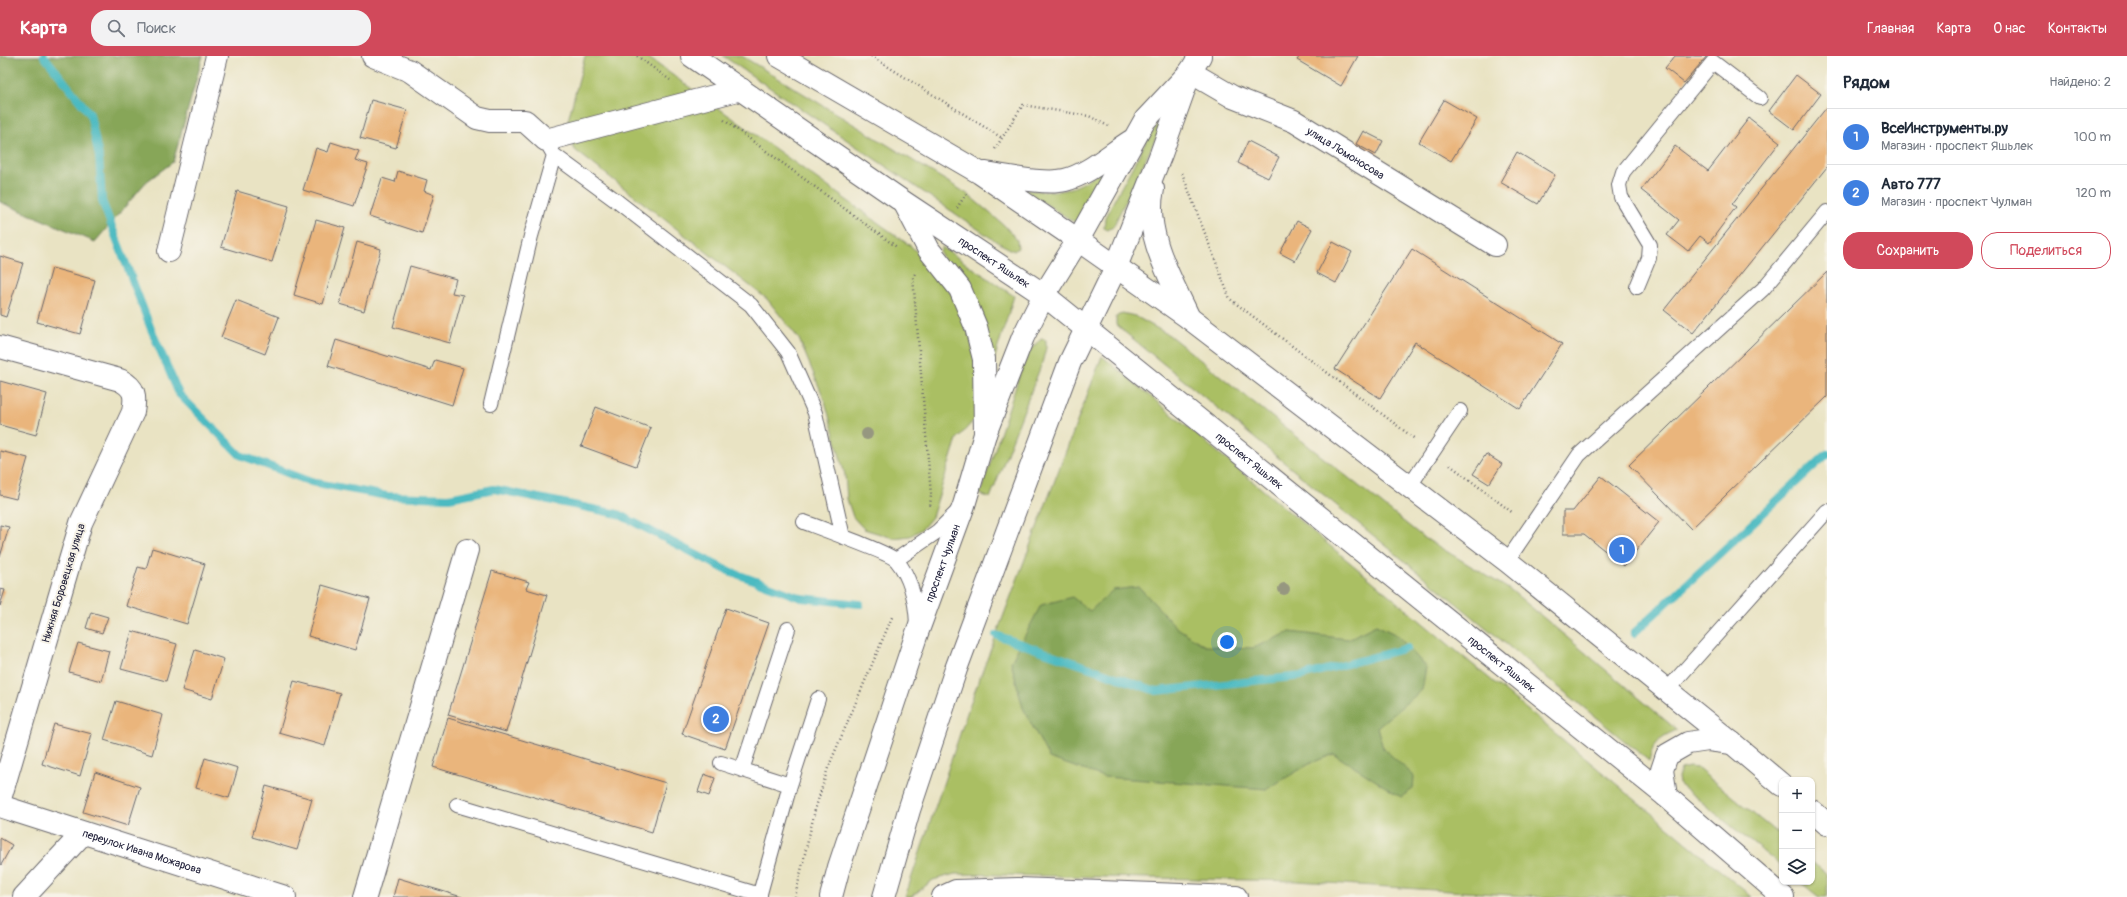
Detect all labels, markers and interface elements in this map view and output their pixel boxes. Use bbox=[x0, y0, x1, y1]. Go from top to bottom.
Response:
search box bbox=[91, 10, 371, 46]
text: Карта bbox=[20, 16, 67, 40]
icon: search bbox=[105, 17, 127, 39]
text: Поиск bbox=[137, 19, 176, 38]
text: Главная bbox=[1867, 20, 1914, 37]
text: Карта bbox=[1936, 20, 1971, 37]
text: О нас bbox=[1993, 20, 2026, 37]
text: Контакты bbox=[2048, 20, 2107, 37]
text: Рядом bbox=[1843, 72, 1890, 93]
text: Найдено: 2 bbox=[2049, 74, 2111, 90]
text: ВсеИнструменты.ру bbox=[1881, 119, 2008, 138]
street label: улица Ломоносова bbox=[1303, 124, 1387, 182]
text: 1 bbox=[1853, 129, 1859, 145]
text: 100 m bbox=[2074, 129, 2111, 145]
text: Магазин · проспект Яшьлек bbox=[1881, 138, 2033, 154]
text: Авто 777 bbox=[1881, 175, 1941, 194]
text: 2 bbox=[1852, 185, 1860, 201]
text: 120 m bbox=[2075, 185, 2111, 201]
text: Магазин · проспект Чулман bbox=[1881, 194, 2032, 210]
button: Сохранить bbox=[1843, 232, 1973, 269]
button: Поделиться bbox=[1981, 232, 2111, 269]
street label: проспект Яшьлек bbox=[956, 234, 1033, 291]
street label: проспект Яшьлек bbox=[1213, 430, 1286, 492]
street label: Нижняя Боровецкая улица bbox=[39, 522, 88, 644]
street label: проспект Чулман bbox=[923, 523, 963, 604]
pin: 1 bbox=[1609, 535, 1635, 565]
your location bbox=[1217, 632, 1237, 652]
street label: проспект Яшьлек bbox=[1465, 633, 1538, 696]
pin: 2 bbox=[703, 704, 729, 734]
map controls bbox=[1779, 777, 1815, 885]
button: + bbox=[1779, 777, 1815, 813]
button: − bbox=[1779, 813, 1815, 849]
street label: переулок Ивана Можарова bbox=[81, 827, 203, 877]
button: layers bbox=[1779, 849, 1815, 885]

